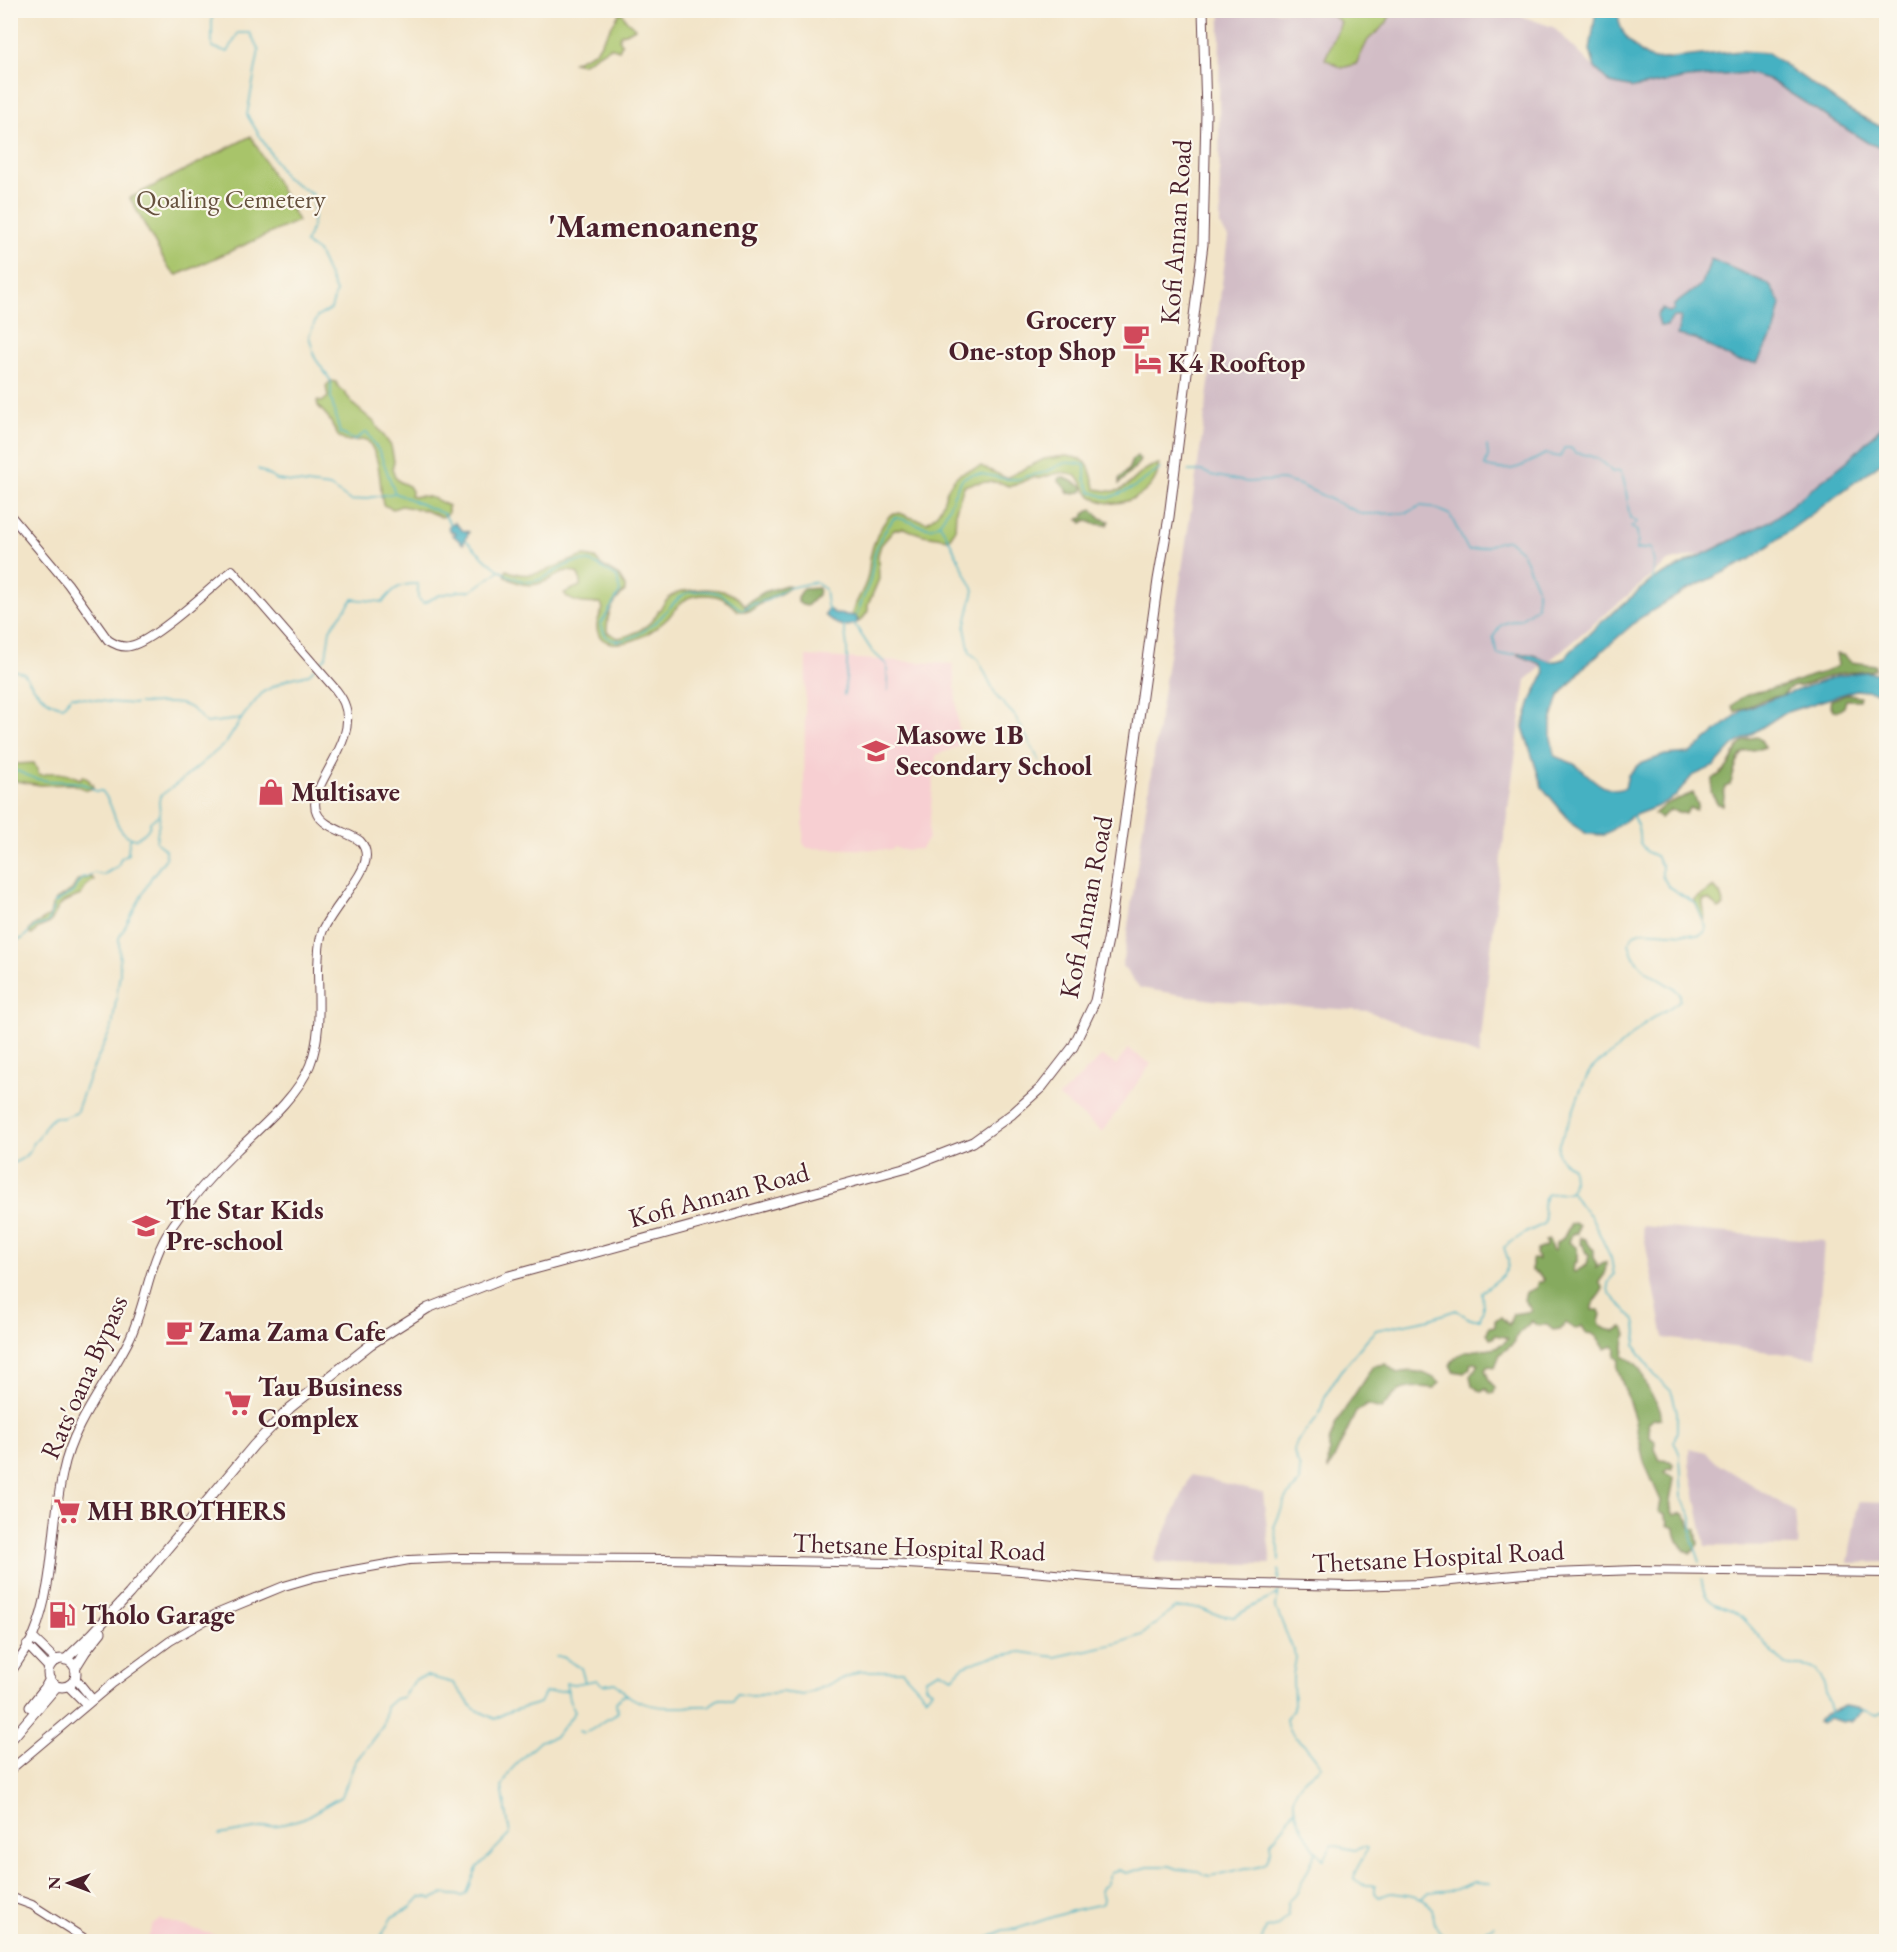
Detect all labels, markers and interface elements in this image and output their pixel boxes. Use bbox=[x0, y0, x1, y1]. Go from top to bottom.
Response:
street label: Kofi Annan Road bbox=[1152, 138, 1199, 326]
park label: Qoaling Cemetery bbox=[136, 181, 326, 216]
district label: 'Mamenoaneng bbox=[548, 204, 758, 247]
place label: Grocery One-stop Shop bbox=[949, 302, 1117, 368]
cafe icon: Grocery One-stop Shop bbox=[1121, 321, 1151, 351]
place label: K4 Rooftop bbox=[1168, 345, 1305, 380]
hotel icon: K4 Rooftop bbox=[1133, 348, 1163, 378]
place label: Masowe 1B Secondary School bbox=[896, 717, 1092, 783]
school or university icon: Masowe 1B Secondary School bbox=[861, 736, 891, 766]
place label: Multisave bbox=[291, 774, 400, 809]
shop icon: Multisave bbox=[256, 777, 286, 807]
street label: Kofi Annan Road bbox=[1051, 812, 1120, 1001]
street label: Kofi Annan Road bbox=[625, 1154, 813, 1235]
place label: The Star Kids Pre-school bbox=[166, 1192, 324, 1258]
school or university icon: The Star Kids Pre-school bbox=[131, 1211, 161, 1241]
street label: Rats'oana Bypass bbox=[32, 1289, 135, 1464]
place label: Zama Zama Cafe bbox=[199, 1314, 386, 1349]
cafe icon: Zama Zama Cafe bbox=[164, 1317, 194, 1347]
place label: Tau Business Complex bbox=[258, 1369, 402, 1435]
supermarket icon: Tau Business Complex bbox=[223, 1388, 253, 1418]
place label: MH BROTHERS bbox=[87, 1493, 286, 1528]
supermarket icon: MH BROTHERS bbox=[52, 1496, 82, 1526]
street label: Thetsane Hospital Road bbox=[792, 1525, 1046, 1568]
street label: Thetsane Hospital Road bbox=[1311, 1532, 1566, 1581]
place label: Tholo Garage bbox=[82, 1597, 235, 1632]
fuel station icon: Tholo Garage bbox=[47, 1600, 77, 1630]
north arrow bbox=[39, 1853, 99, 1913]
text: N bbox=[44, 1876, 65, 1889]

